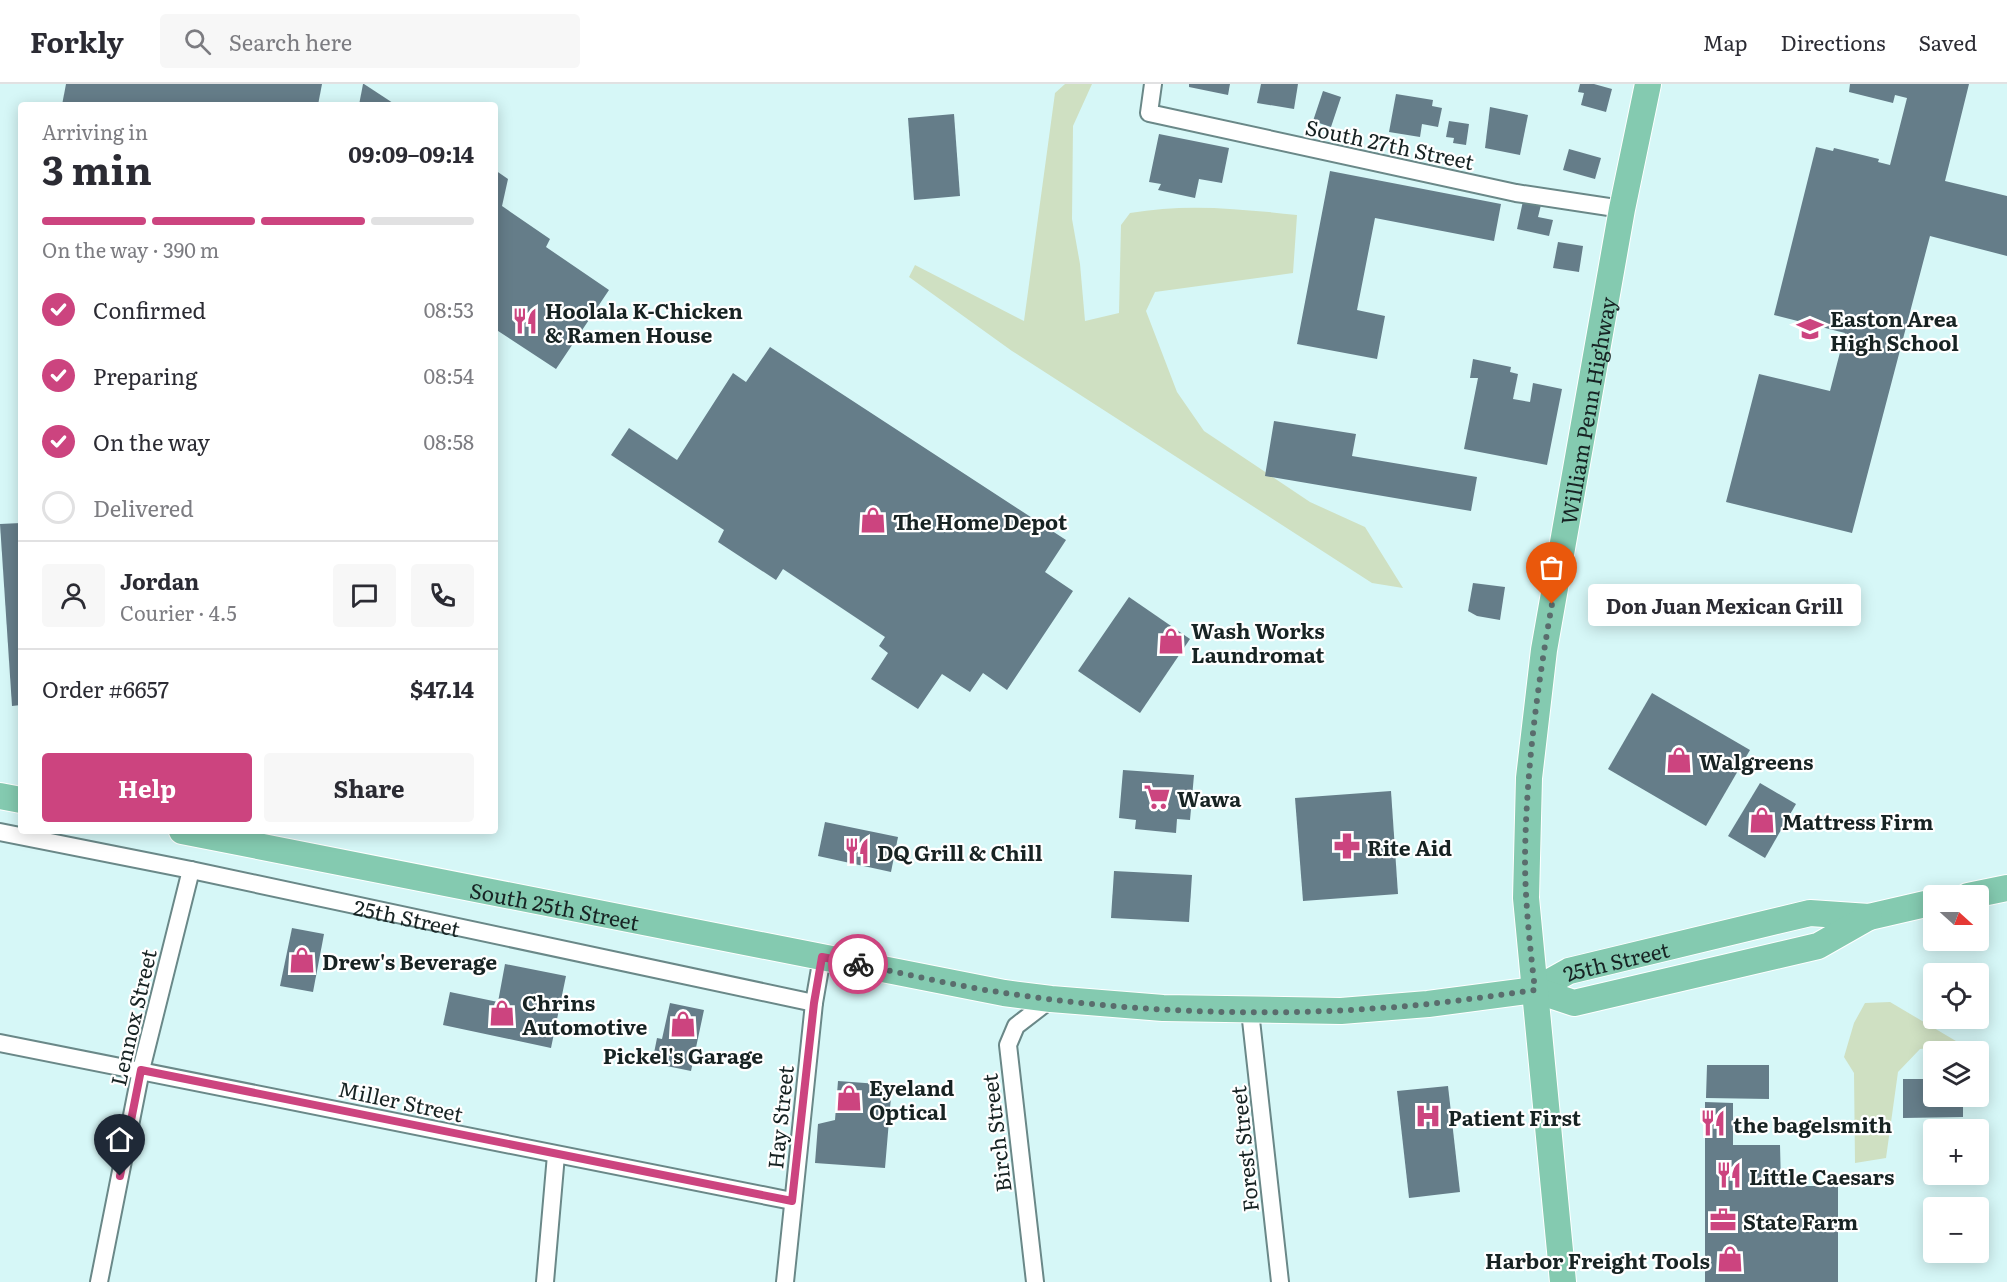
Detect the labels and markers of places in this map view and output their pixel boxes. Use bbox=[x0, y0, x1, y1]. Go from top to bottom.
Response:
place label: Hoolala K-Chicken & Ramen House bbox=[545, 294, 743, 349]
place label: Easton Area High School bbox=[1830, 302, 1959, 357]
restaurant icon: Hoolala K-Chicken & Ramen House bbox=[510, 306, 540, 336]
school or university icon: Easton Area High School bbox=[1795, 314, 1825, 344]
shop icon: The Home Depot bbox=[858, 505, 888, 535]
place label: The Home Depot bbox=[893, 505, 1068, 536]
pin bbox=[1526, 542, 1577, 604]
callout: Don Juan Mexican Grill bbox=[1588, 583, 1861, 625]
place label: Wash Works Laundromat bbox=[1191, 614, 1325, 669]
shop icon: Wash Works Laundromat bbox=[1156, 626, 1186, 656]
shop icon: Walgreens bbox=[1664, 745, 1694, 775]
place label: Walgreens bbox=[1699, 745, 1813, 776]
supermarket icon: Wawa bbox=[1142, 782, 1172, 812]
place label: Wawa bbox=[1177, 782, 1242, 813]
shop icon: Mattress Firm bbox=[1747, 805, 1777, 835]
place label: Mattress Firm bbox=[1782, 805, 1933, 836]
pharmacy icon: Rite Aid bbox=[1332, 831, 1362, 861]
place label: Rite Aid bbox=[1367, 831, 1452, 862]
restaurant icon: DQ Grill & Chill bbox=[842, 836, 872, 866]
place label: DQ Grill & Chill bbox=[877, 836, 1043, 867]
shop icon: Drew's Beverage bbox=[287, 945, 317, 975]
place label: Drew's Beverage bbox=[322, 945, 497, 976]
place label: Chrins Automotive bbox=[522, 986, 647, 1041]
shop icon: Chrins Automotive bbox=[487, 998, 517, 1028]
shop icon: Pickel's Garage bbox=[668, 1009, 698, 1039]
place label: Pickel's Garage bbox=[603, 1039, 763, 1070]
place label: Eyeland Optical bbox=[869, 1071, 955, 1126]
shop icon: Eyeland Optical bbox=[834, 1083, 864, 1113]
hospital icon: Patient First bbox=[1413, 1101, 1443, 1131]
place label: Patient First bbox=[1448, 1101, 1582, 1132]
restaurant icon: the bagelsmith bbox=[1698, 1108, 1728, 1138]
place label: the bagelsmith bbox=[1733, 1108, 1892, 1139]
pin bbox=[94, 1114, 145, 1176]
restaurant icon: Little Caesars bbox=[1714, 1160, 1744, 1190]
place label: Little Caesars bbox=[1749, 1160, 1894, 1191]
office icon: State Farm bbox=[1708, 1205, 1738, 1235]
place label: State Farm bbox=[1743, 1205, 1858, 1236]
place label: Harbor Freight Tools bbox=[1485, 1244, 1710, 1275]
shop icon: Harbor Freight Tools bbox=[1715, 1244, 1745, 1274]

